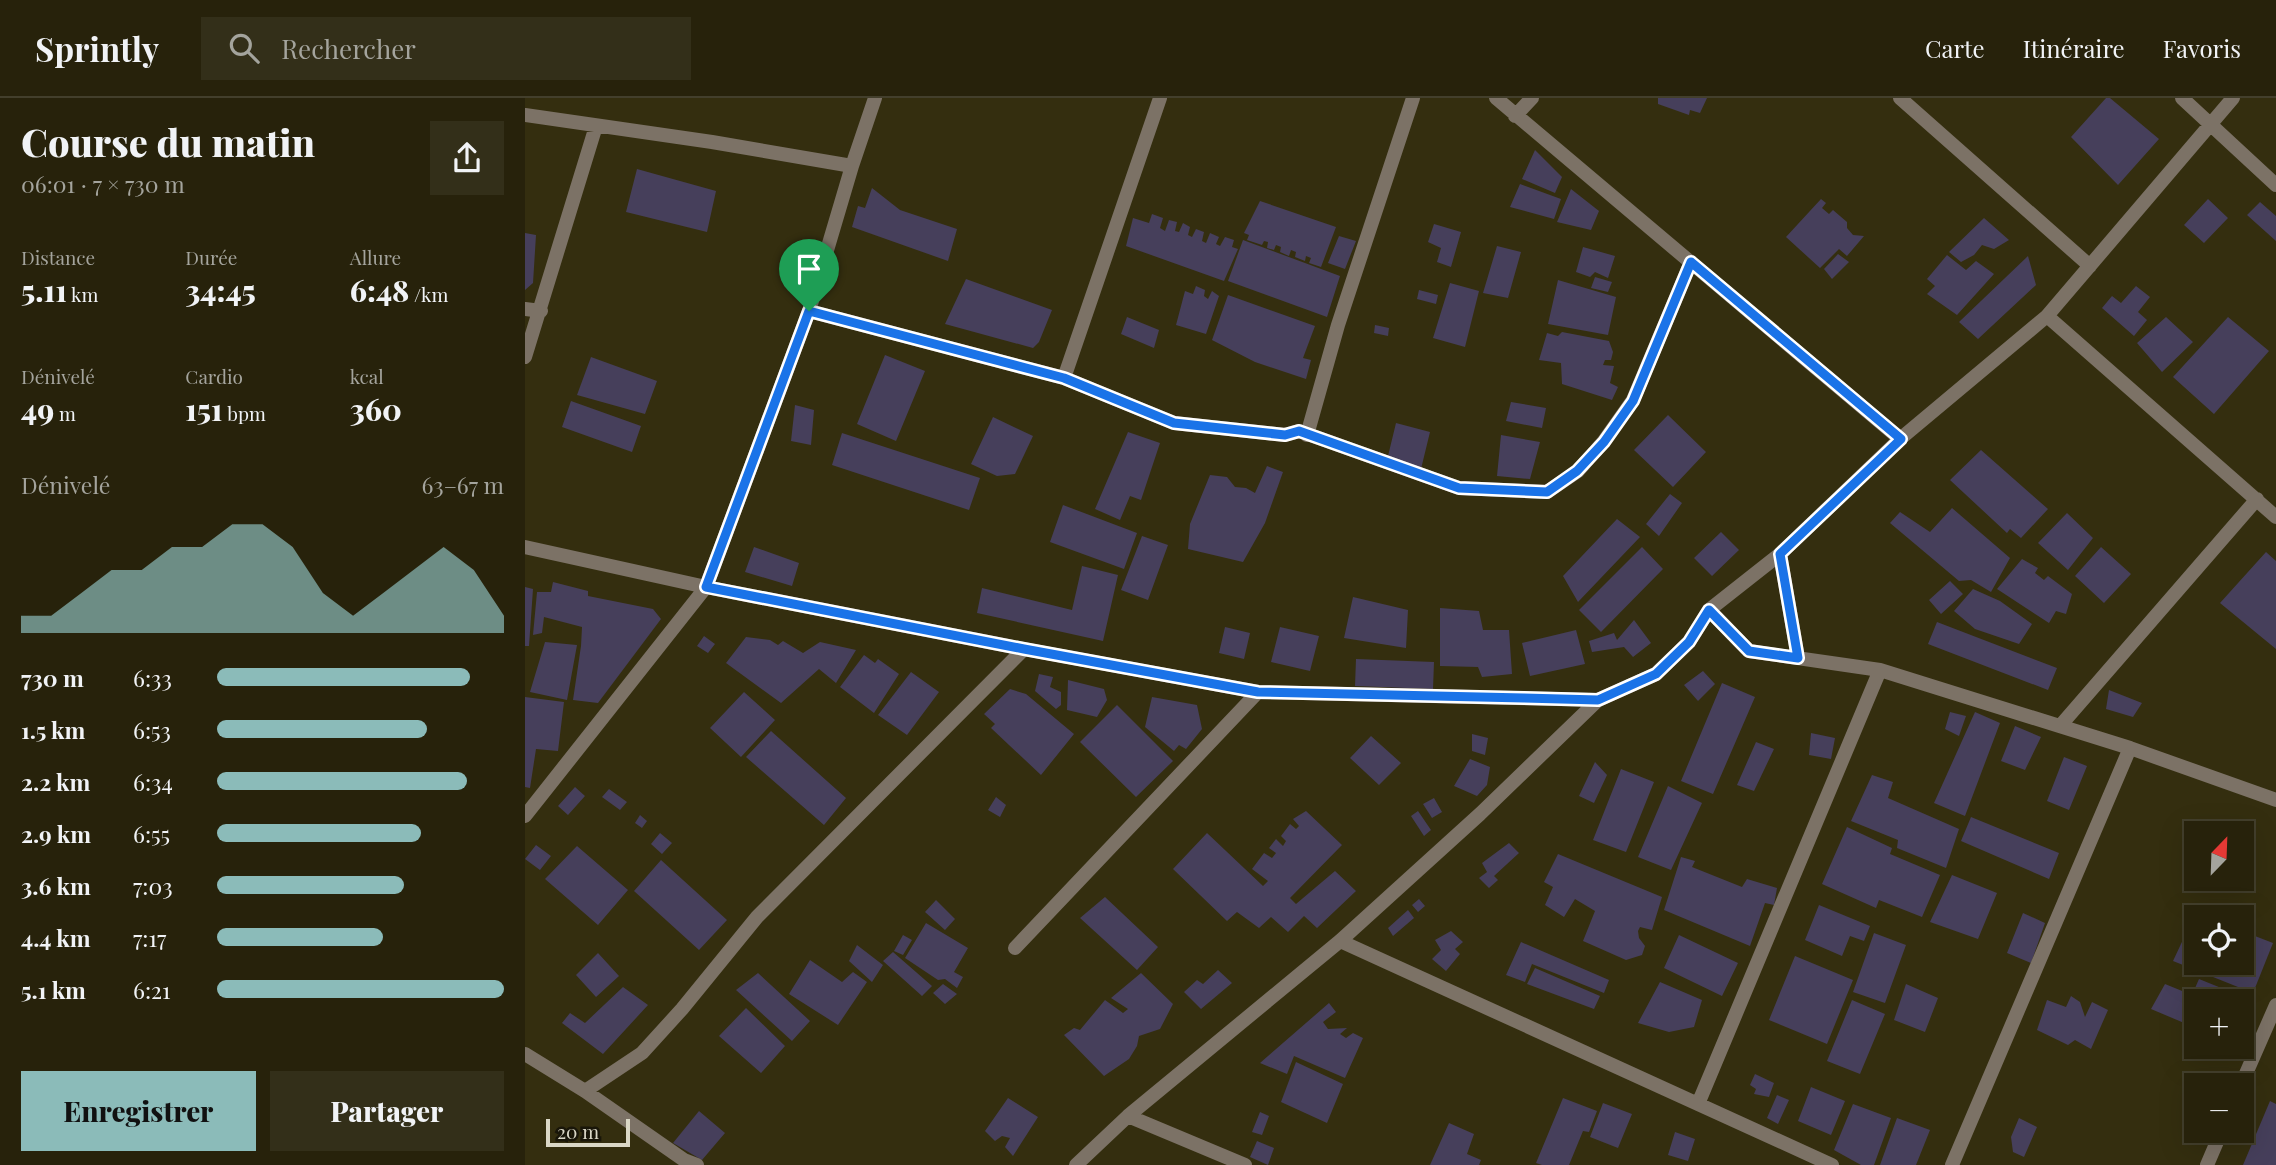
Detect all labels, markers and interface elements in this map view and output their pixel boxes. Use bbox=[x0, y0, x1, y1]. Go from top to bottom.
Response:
search box bbox=[201, 17, 691, 80]
text: Sprintly bbox=[35, 26, 159, 70]
icon: search bbox=[225, 29, 263, 67]
text: Rechercher bbox=[281, 31, 416, 66]
text: Carte bbox=[1925, 32, 1985, 64]
text: Itinéraire bbox=[2023, 32, 2125, 64]
text: Favoris bbox=[2163, 32, 2241, 64]
text: Course du matin bbox=[21, 116, 315, 167]
button: share bbox=[430, 121, 504, 195]
text: 06:01 · 7 × 730 m bbox=[21, 168, 185, 199]
pin bbox=[779, 239, 839, 311]
text: Distance bbox=[21, 244, 95, 270]
text: Durée bbox=[185, 244, 237, 270]
text: Allure bbox=[350, 244, 401, 270]
icon: arrive bbox=[790, 250, 828, 288]
text: 5.11 bbox=[21, 270, 67, 310]
text: 34:45 bbox=[185, 270, 256, 310]
text: 6:48 bbox=[350, 270, 409, 310]
text: km bbox=[67, 281, 98, 307]
text: /km bbox=[409, 281, 448, 307]
text: Dénivelé bbox=[21, 363, 95, 389]
text: Cardio bbox=[185, 363, 243, 389]
text: kcal bbox=[350, 363, 384, 389]
text: 49 bbox=[21, 389, 54, 429]
text: 151 bbox=[185, 389, 223, 429]
text: 360 bbox=[350, 389, 402, 429]
text: m bbox=[54, 400, 76, 426]
text: bpm bbox=[223, 400, 266, 426]
text: Dénivelé bbox=[21, 469, 110, 500]
text: 63–67 m bbox=[421, 469, 504, 500]
text: 730 m bbox=[21, 662, 84, 693]
text: 6:33 bbox=[133, 662, 172, 693]
text: 1.5 km bbox=[21, 714, 85, 745]
text: 6:53 bbox=[133, 714, 171, 745]
text: 2.2 km bbox=[21, 766, 90, 797]
text: 6:34 bbox=[133, 766, 173, 797]
text: 2.9 km bbox=[21, 818, 91, 849]
text: 6:55 bbox=[133, 818, 170, 849]
north arrow bbox=[2184, 821, 2254, 891]
map controls bbox=[2184, 821, 2254, 1143]
text: 3.6 km bbox=[21, 870, 91, 901]
text: 7:03 bbox=[133, 870, 173, 901]
button: locate bbox=[2184, 905, 2254, 975]
text: 4.4 km bbox=[21, 922, 91, 953]
text: 7:17 bbox=[133, 922, 166, 953]
text: 5.1 km bbox=[21, 974, 86, 1005]
text: 6:21 bbox=[133, 974, 171, 1005]
button: + bbox=[2184, 989, 2254, 1059]
button: Enregistrer bbox=[21, 1071, 256, 1151]
button: Partager bbox=[270, 1071, 504, 1151]
button: − bbox=[2184, 1073, 2254, 1143]
scale bar bbox=[546, 1116, 630, 1148]
text: 20 m bbox=[557, 1118, 599, 1144]

